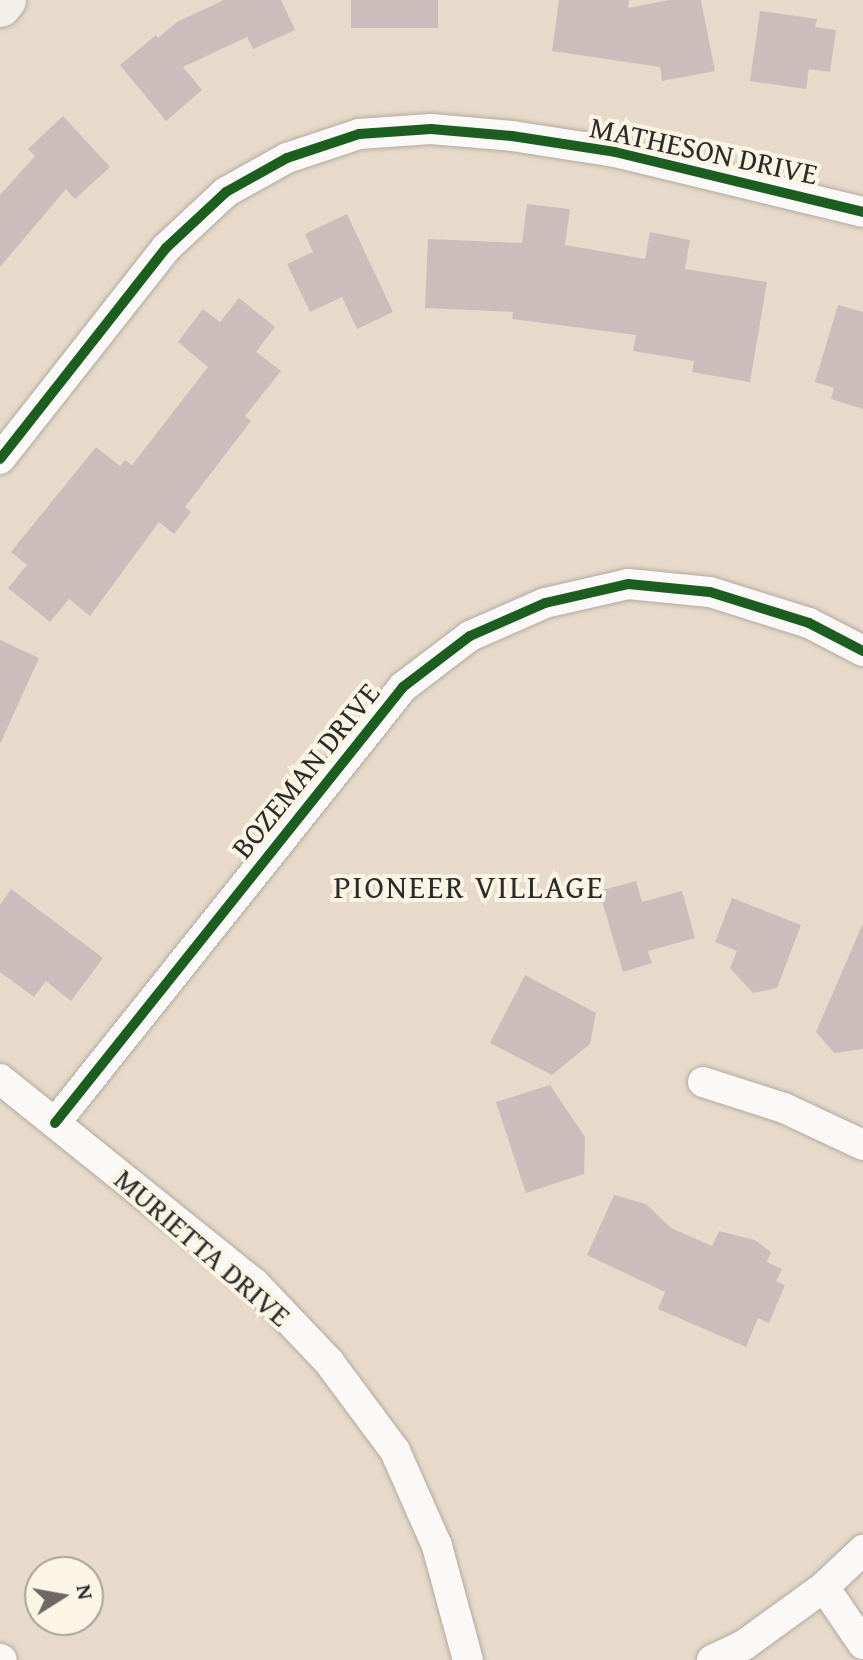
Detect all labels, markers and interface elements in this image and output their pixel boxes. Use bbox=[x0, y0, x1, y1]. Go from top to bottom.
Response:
street label: MATHESON DRIVE bbox=[587, 108, 821, 192]
street label: BOZEMAN DRIVE bbox=[223, 675, 387, 865]
district label: PIONEER VILLAGE bbox=[333, 868, 605, 906]
street label: MURIETTA DRIVE bbox=[107, 1161, 299, 1333]
north arrow bbox=[24, 1556, 104, 1636]
text: N bbox=[68, 1582, 103, 1602]

